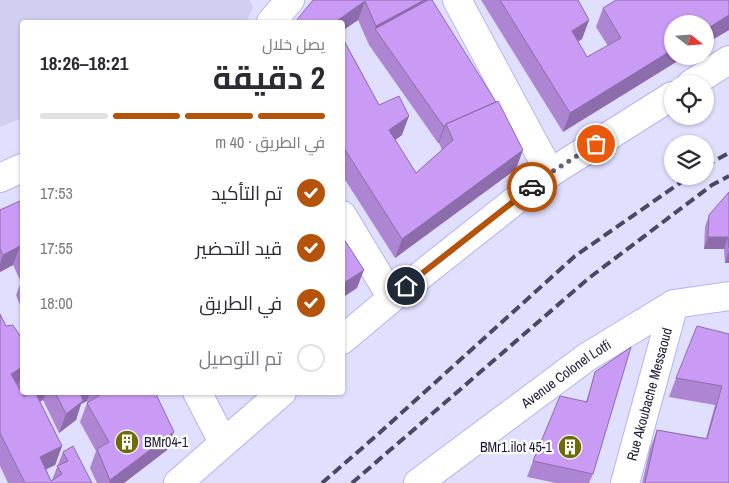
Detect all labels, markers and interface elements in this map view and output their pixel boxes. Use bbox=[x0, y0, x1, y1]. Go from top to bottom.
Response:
north arrow bbox=[664, 15, 714, 65]
map controls bbox=[664, 15, 714, 185]
text: يصل خلال bbox=[262, 33, 325, 55]
text: 18:21–18:26 bbox=[40, 50, 128, 76]
text: 2 دقيقة bbox=[213, 56, 325, 99]
button: locate bbox=[664, 75, 714, 125]
pin bbox=[575, 123, 617, 165]
icon: bag bbox=[582, 130, 610, 158]
text: في الطريق · 40 m bbox=[215, 131, 325, 153]
button: layers bbox=[664, 135, 714, 185]
courier bbox=[507, 162, 557, 212]
icon: car bbox=[518, 173, 546, 201]
icon: check bbox=[297, 179, 325, 207]
text: تم التأكيد bbox=[211, 180, 282, 206]
text: 17:53 bbox=[40, 182, 73, 204]
icon: check bbox=[297, 234, 325, 262]
text: قيد التحضير bbox=[196, 235, 282, 261]
text: 17:55 bbox=[40, 237, 73, 259]
pin bbox=[385, 265, 427, 307]
icon: home bbox=[392, 272, 420, 300]
icon: check bbox=[297, 289, 325, 317]
text: في الطريق bbox=[199, 290, 282, 316]
text: 18:00 bbox=[40, 292, 73, 314]
street label: Rue Akoubache Messaoud bbox=[622, 326, 676, 463]
street label: Avenue Colonel Lotfi bbox=[517, 336, 614, 413]
text: تم التوصيل bbox=[199, 345, 282, 371]
building icon: BMr04-1 bbox=[114, 429, 140, 455]
place label: BMr04-1 bbox=[144, 433, 189, 451]
building icon: BMr1.ilot 45-1 bbox=[557, 434, 583, 460]
place label: BMr1.ilot 45-1 bbox=[480, 438, 553, 456]

